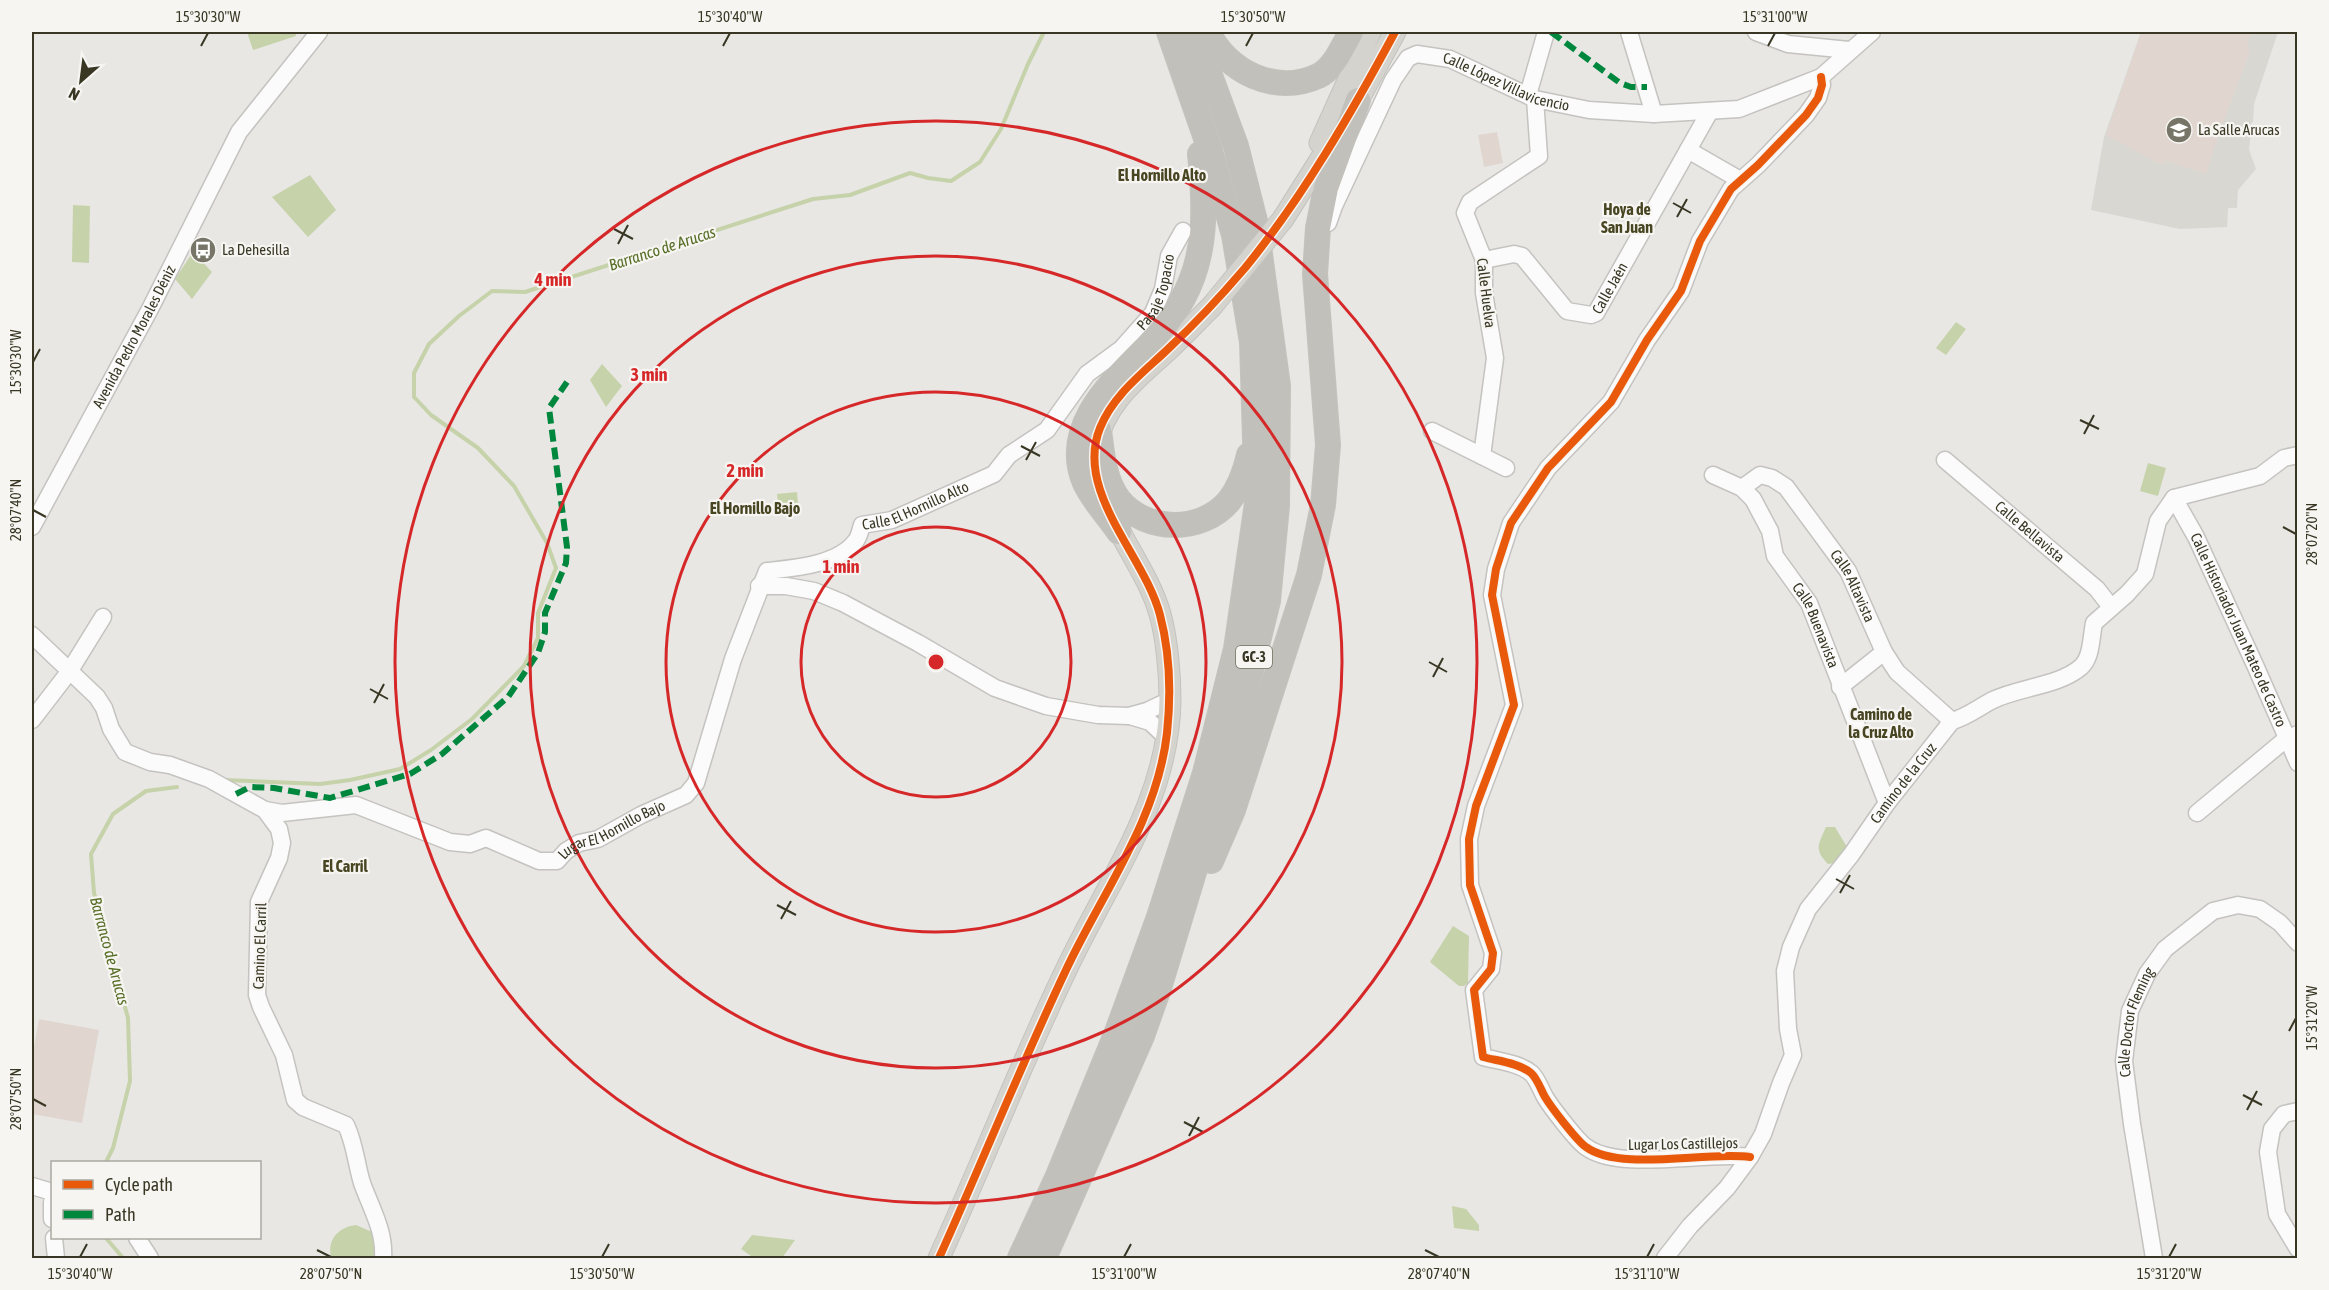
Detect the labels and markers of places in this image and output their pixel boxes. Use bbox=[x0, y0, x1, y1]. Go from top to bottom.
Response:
school or university icon: La Salle Arucas bbox=[2164, 115, 2194, 145]
place label: La Salle Arucas bbox=[2198, 121, 2280, 138]
bus stop icon: La Dehesilla bbox=[188, 235, 218, 265]
place label: La Dehesilla bbox=[222, 241, 290, 258]
centre of rings bbox=[926, 652, 946, 672]

